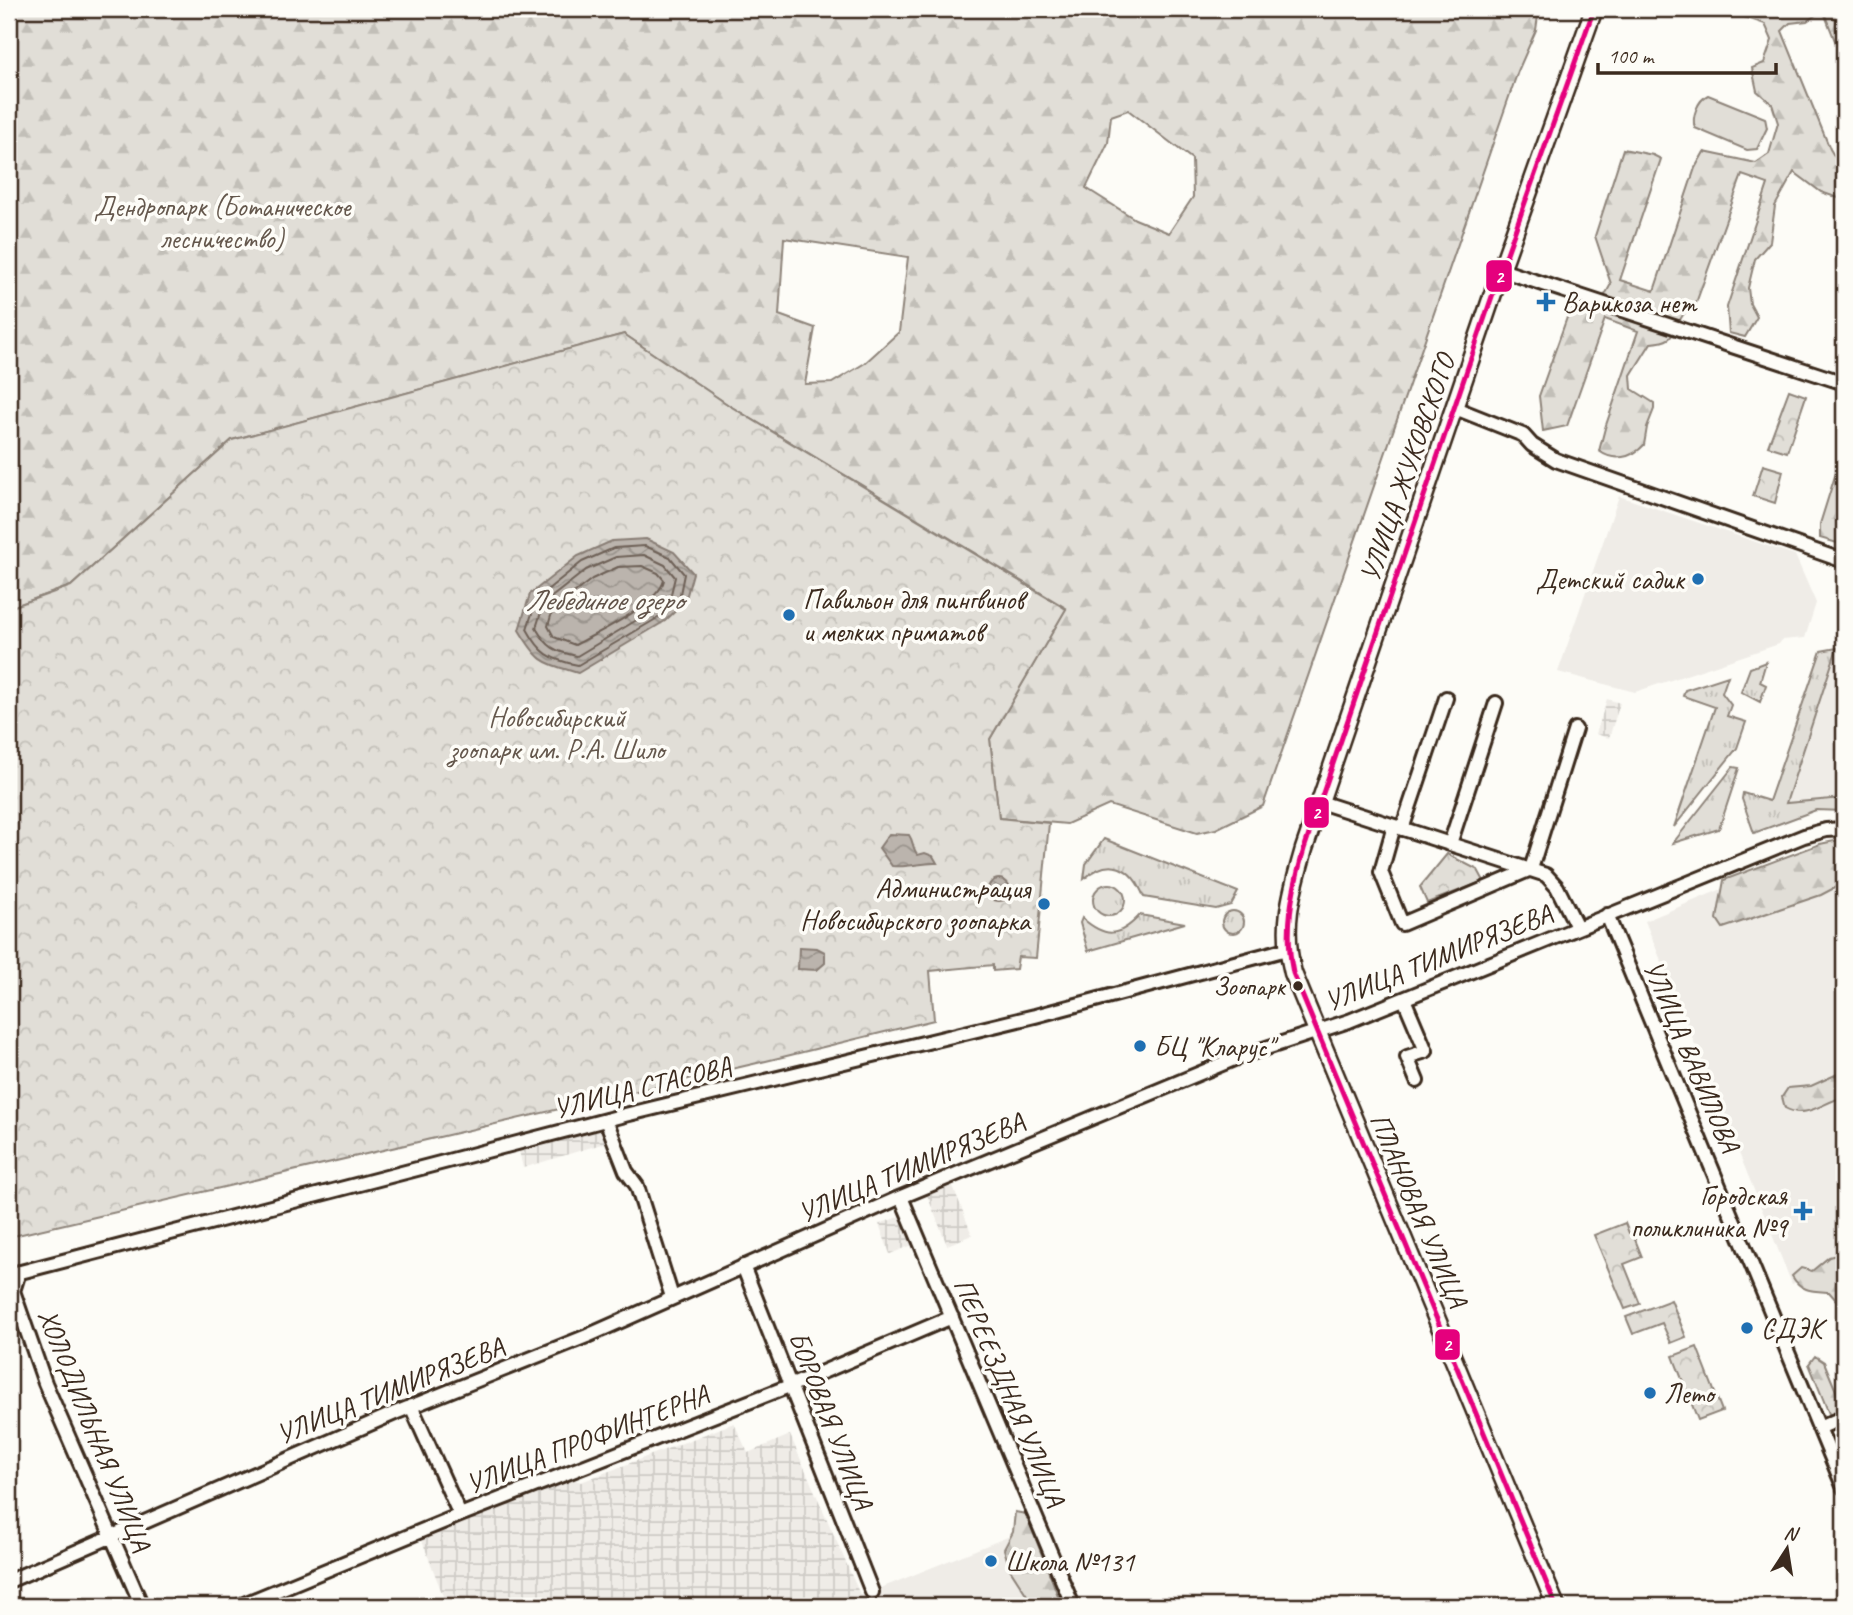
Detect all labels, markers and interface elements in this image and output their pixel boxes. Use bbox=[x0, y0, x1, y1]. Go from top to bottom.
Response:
scale bar bbox=[1598, 32, 1776, 76]
text: 100 m bbox=[1608, 43, 1655, 69]
park label: Дендропарк (Ботаническое лесничество) bbox=[94, 189, 352, 256]
line badge: 2 bbox=[1485, 259, 1513, 293]
text: 2 bbox=[1495, 265, 1506, 289]
place label: Варикоза нет bbox=[1562, 285, 1698, 320]
marker: Варикоза нет bbox=[1536, 292, 1556, 312]
street label: УЛИЦА ЖУКОВСКОГО bbox=[1352, 347, 1463, 586]
place label: Детский садик bbox=[1536, 562, 1686, 597]
marker: Детский садик bbox=[1690, 571, 1706, 587]
water label: Лебединое озеро bbox=[526, 581, 688, 619]
place label: Павильон для пингвинов и мелких приматов bbox=[803, 582, 1029, 649]
marker: Павильон для пингвинов и мелких приматов bbox=[781, 607, 797, 623]
park label: Новосибирский зоопарк им. Р.А. Шило bbox=[446, 700, 668, 768]
line badge: 2 bbox=[1303, 796, 1330, 829]
text: 2 bbox=[1312, 801, 1323, 825]
place label: Администрация Новосибирского зоопарка bbox=[800, 871, 1032, 938]
street label: УЛИЦА ТИМИРЯЗЕВА bbox=[1319, 895, 1558, 1019]
marker: Администрация Новосибирского зоопарка bbox=[1036, 896, 1052, 912]
street label: УЛИЦА ВАВИЛОВА bbox=[1636, 955, 1749, 1159]
place label: Зоопарк bbox=[1213, 970, 1286, 1003]
marker: Зоопарк bbox=[1291, 979, 1305, 993]
place label: БЦ "Кларус" bbox=[1154, 1029, 1279, 1064]
marker: БЦ "Кларус" bbox=[1132, 1038, 1148, 1054]
street label: УЛИЦА СТАСОВА bbox=[549, 1048, 735, 1126]
street label: УЛИЦА ТИМИРЯЗЕВА bbox=[793, 1103, 1030, 1230]
street label: ПЛАНОВАЯ УЛИЦА bbox=[1362, 1108, 1476, 1314]
place label: Городская поликлиника №9 bbox=[1630, 1178, 1789, 1245]
marker: Городская поликлиника №9 bbox=[1793, 1201, 1813, 1221]
street label: ПЕРЕЕЗДНАЯ УЛИЦА bbox=[946, 1273, 1074, 1512]
street label: ХОЛОДИЛЬНАЯ УЛИЦА bbox=[30, 1304, 160, 1557]
place label: СДЭК bbox=[1761, 1311, 1828, 1346]
marker: СДЭК bbox=[1739, 1320, 1755, 1336]
street label: БОРОВАЯ УЛИЦА bbox=[781, 1326, 882, 1515]
street label: УЛИЦА ТИМИРЯЗЕВА bbox=[271, 1328, 510, 1452]
line badge: 2 bbox=[1434, 1328, 1461, 1361]
text: 2 bbox=[1443, 1333, 1454, 1357]
street label: УЛИЦА ПРОФИНТЕРНА bbox=[461, 1376, 715, 1501]
place label: Лето bbox=[1664, 1376, 1717, 1411]
marker: Лето bbox=[1642, 1385, 1658, 1401]
north arrow bbox=[1752, 1514, 1822, 1584]
text: N bbox=[1782, 1520, 1802, 1547]
place label: Школа №131 bbox=[1005, 1544, 1136, 1579]
marker: Школа №131 bbox=[983, 1553, 999, 1569]

